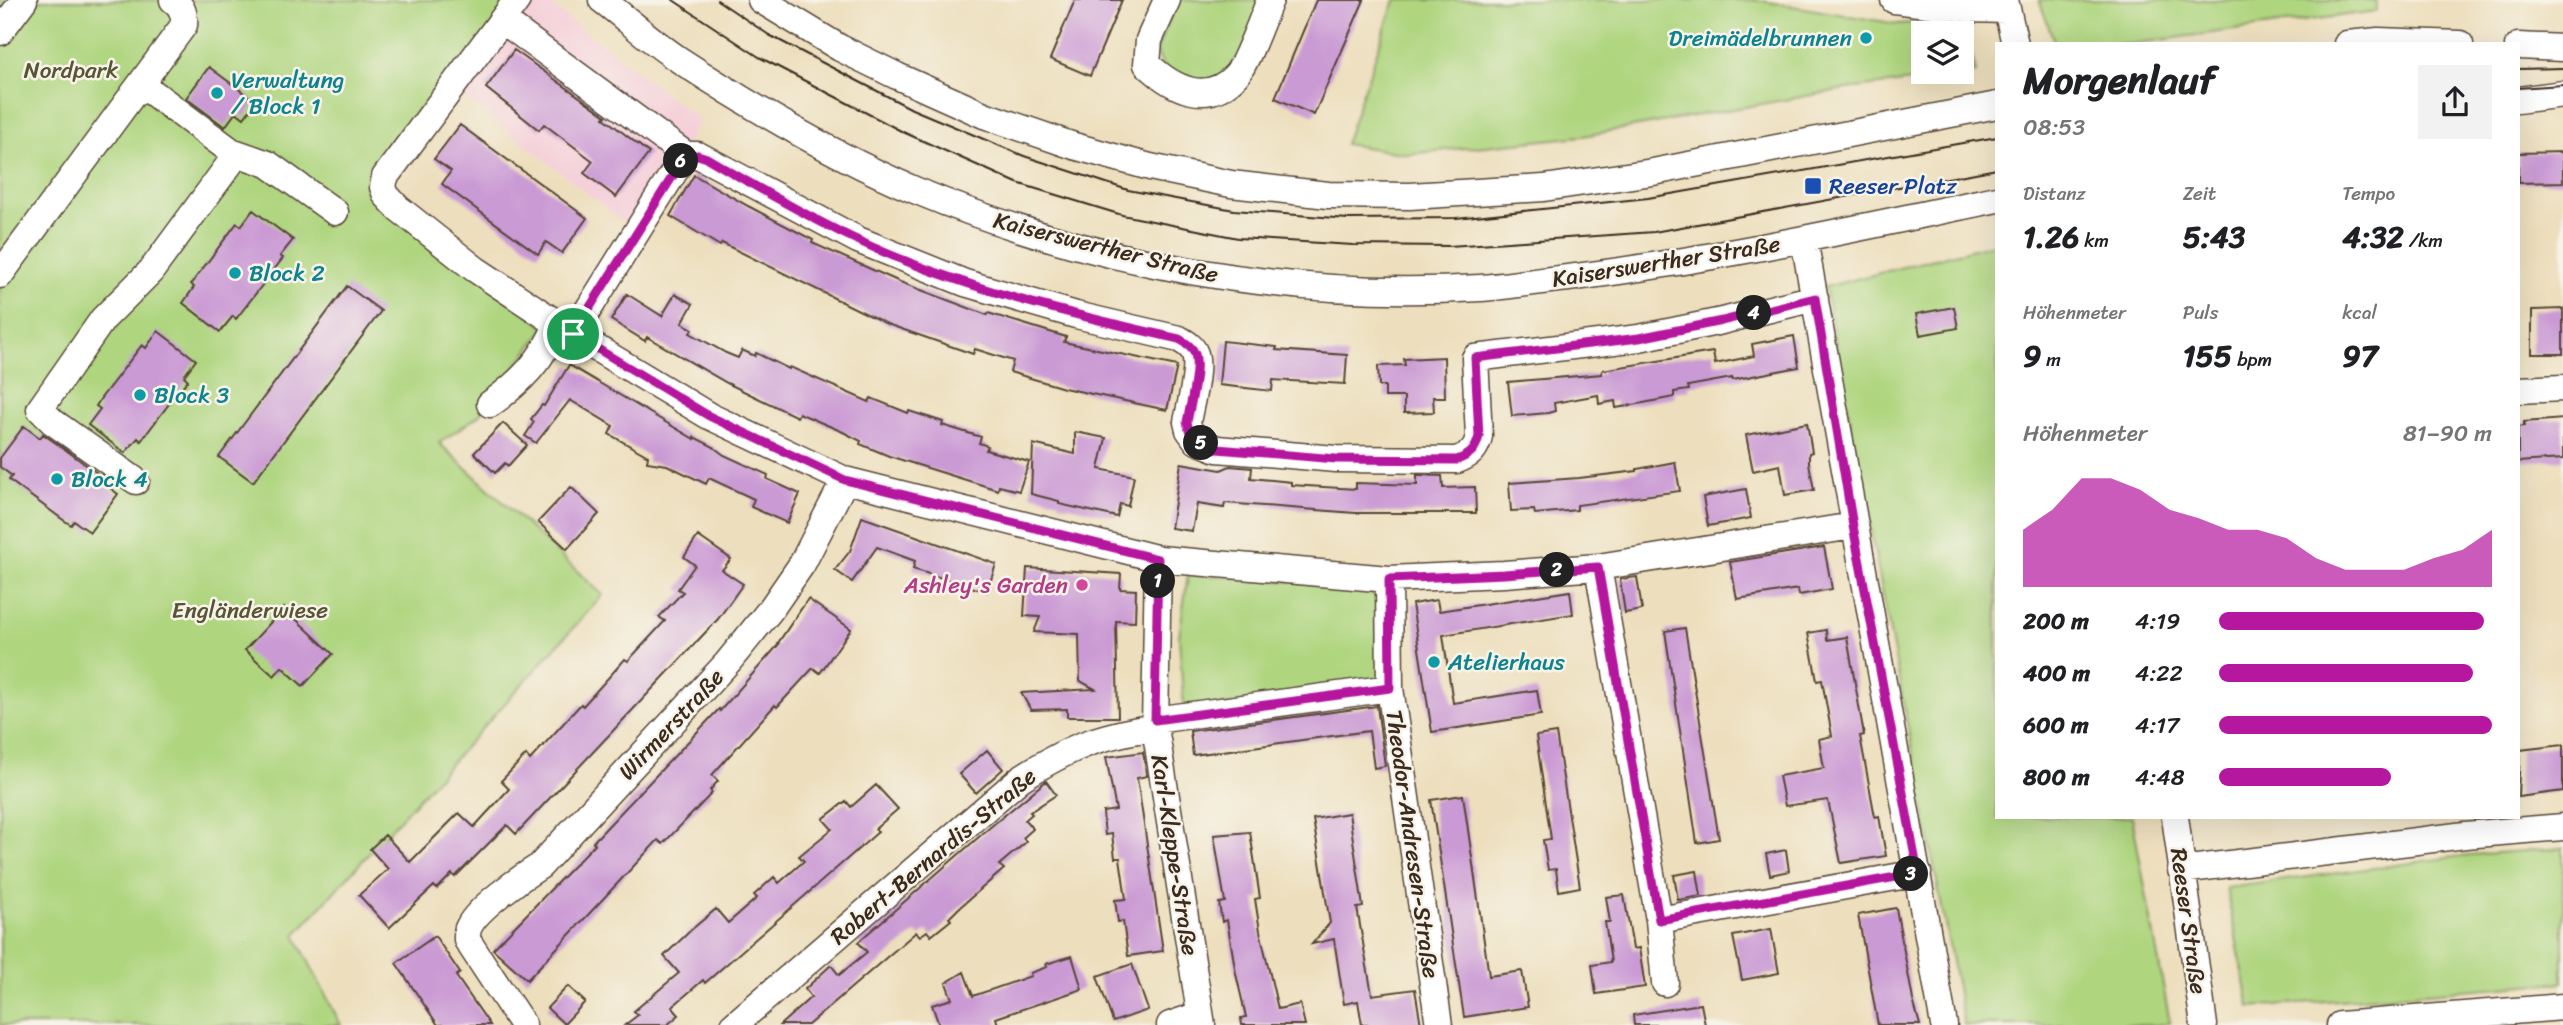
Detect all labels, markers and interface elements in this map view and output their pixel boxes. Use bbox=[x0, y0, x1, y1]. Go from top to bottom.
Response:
place label: Dreimädelbrunnen bbox=[1669, 18, 1852, 59]
map controls bbox=[1911, 21, 1974, 84]
button: layers bbox=[1911, 21, 1974, 84]
marker: Dreimädelbrunnen bbox=[1858, 30, 1874, 46]
text: Morgenlauf bbox=[2023, 47, 2215, 114]
park label: Nordpark bbox=[24, 50, 118, 91]
place label: Verwaltung / Block 1 bbox=[231, 60, 344, 127]
button: share bbox=[2418, 65, 2492, 139]
marker: Verwaltung / Block 1 bbox=[209, 85, 225, 101]
text: 08:53 bbox=[2023, 107, 2085, 148]
pin: 6 bbox=[664, 144, 698, 178]
text: 6 bbox=[675, 144, 686, 177]
place label: Reeser Platz bbox=[1829, 166, 1958, 207]
marker: Reeser Platz bbox=[1803, 176, 1823, 196]
text: Distanz bbox=[2023, 177, 2086, 210]
text: Zeit bbox=[2183, 177, 2216, 210]
text: Tempo bbox=[2342, 177, 2395, 210]
street label: Kaiserswerther Straße bbox=[989, 200, 1223, 295]
text: 1.26 bbox=[2023, 210, 2079, 264]
text: 5:43 bbox=[2183, 210, 2245, 264]
text: 4:32 bbox=[2342, 210, 2404, 264]
street label: Kaiserswerther Straße bbox=[1549, 223, 1783, 300]
text: km bbox=[2079, 224, 2109, 257]
text: /km bbox=[2404, 224, 2443, 257]
place label: Block 2 bbox=[249, 253, 325, 294]
marker: Block 2 bbox=[227, 265, 243, 281]
pin: 4 bbox=[1736, 296, 1772, 330]
text: 4 bbox=[1748, 296, 1759, 329]
text: Höhenmeter bbox=[2023, 296, 2126, 329]
text: Puls bbox=[2183, 296, 2219, 329]
text: kcal bbox=[2342, 296, 2377, 329]
pin bbox=[543, 304, 603, 364]
icon: arrive bbox=[554, 315, 592, 353]
text: 9 bbox=[2023, 329, 2041, 383]
text: 155 bbox=[2183, 329, 2232, 383]
text: 97 bbox=[2342, 329, 2378, 383]
text: m bbox=[2041, 343, 2061, 376]
text: bpm bbox=[2232, 343, 2272, 376]
place label: Block 3 bbox=[154, 375, 229, 416]
marker: Block 3 bbox=[132, 387, 148, 403]
text: Höhenmeter bbox=[2023, 413, 2147, 454]
text: 81–90 m bbox=[2403, 413, 2492, 454]
pin: 5 bbox=[1184, 426, 1218, 460]
text: 5 bbox=[1195, 426, 1206, 459]
place label: Block 4 bbox=[71, 459, 148, 500]
marker: Block 4 bbox=[49, 471, 65, 487]
pin: 2 bbox=[1540, 552, 1574, 588]
text: 2 bbox=[1551, 553, 1562, 586]
pin: 1 bbox=[1140, 564, 1176, 598]
text: 1 bbox=[1153, 564, 1162, 597]
place label: Ashley's Garden bbox=[903, 565, 1068, 606]
marker: Ashley's Garden bbox=[1074, 577, 1090, 593]
park label: Engländerwiese bbox=[172, 590, 328, 631]
text: 200 m bbox=[2023, 601, 2089, 642]
text: 4:19 bbox=[2135, 601, 2180, 642]
place label: Atelierhaus bbox=[1447, 642, 1565, 683]
text: 400 m bbox=[2023, 653, 2090, 694]
text: 4:22 bbox=[2135, 653, 2183, 694]
marker: Atelierhaus bbox=[1426, 654, 1442, 670]
street label: Wirmerstraße bbox=[608, 658, 735, 790]
text: 600 m bbox=[2023, 705, 2089, 746]
text: 4:17 bbox=[2135, 705, 2179, 746]
street label: Theodor-Andresen-Straße bbox=[1373, 707, 1452, 981]
street label: Karl-Kleppe-Straße bbox=[1138, 752, 1211, 959]
street label: Robert-Bernardis-Straße bbox=[821, 757, 1046, 956]
text: 800 m bbox=[2023, 757, 2090, 798]
text: 4:48 bbox=[2135, 757, 2185, 798]
street label: Reeser Straße bbox=[2158, 845, 2219, 997]
pin: 3 bbox=[1894, 856, 1928, 892]
text: 3 bbox=[1905, 857, 1916, 890]

